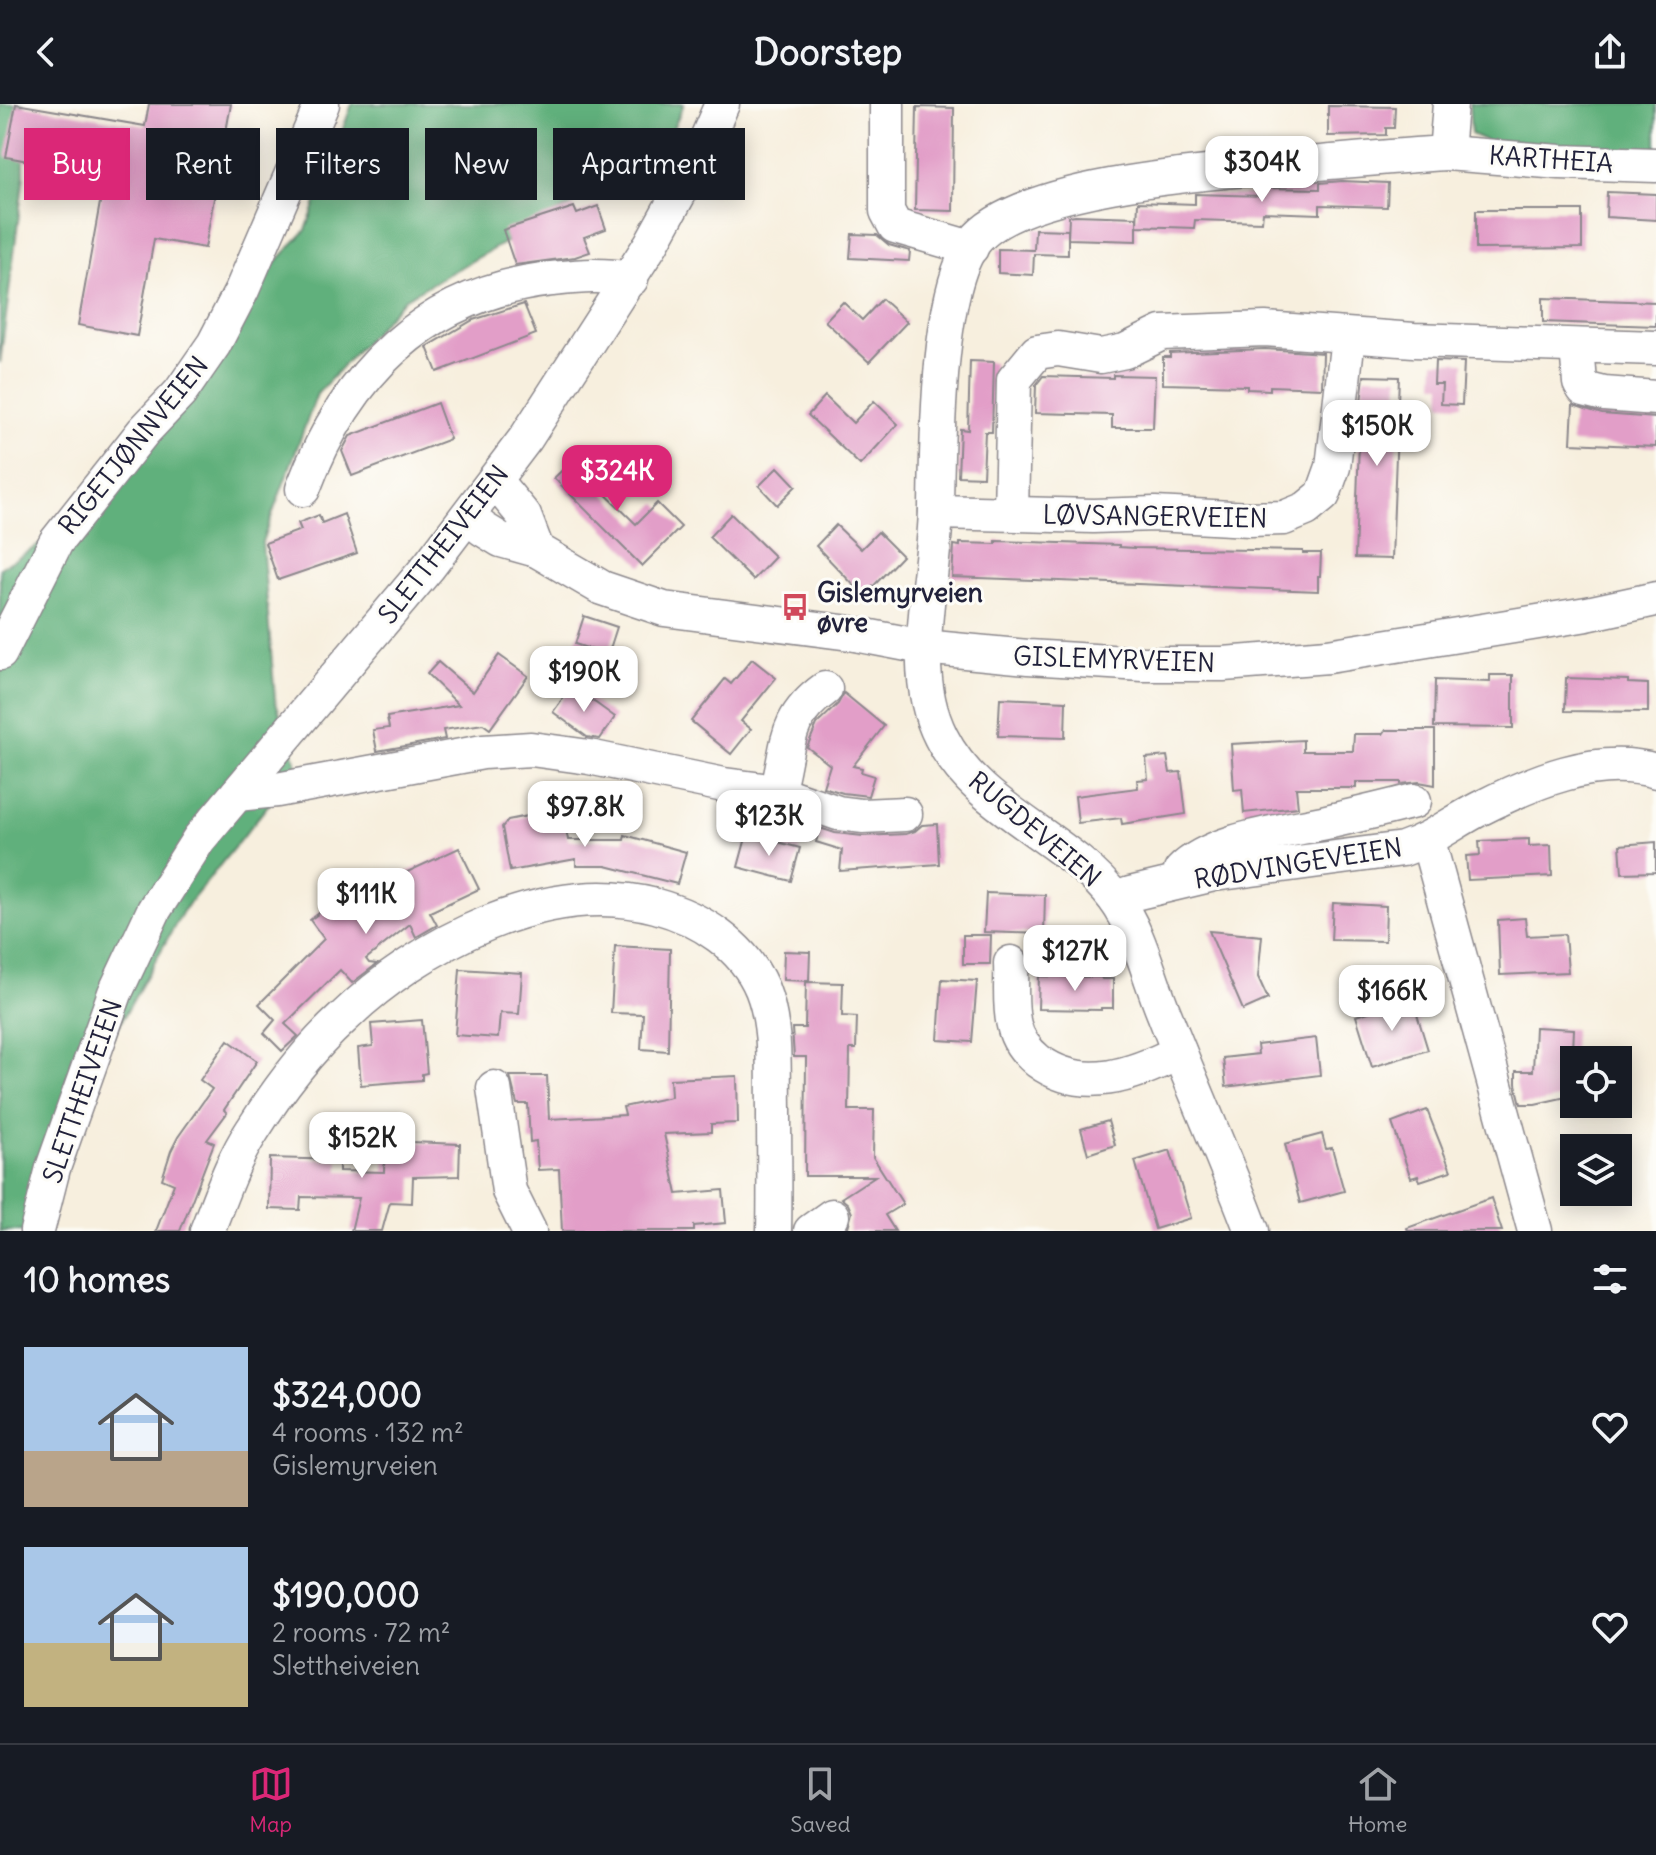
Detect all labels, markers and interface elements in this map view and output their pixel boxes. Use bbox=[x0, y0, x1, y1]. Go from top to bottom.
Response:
icon: back bbox=[24, 30, 68, 74]
text: Doorstep bbox=[754, 30, 902, 75]
icon: share bbox=[1588, 30, 1632, 74]
chip: Buy bbox=[24, 128, 130, 200]
chip: Rent bbox=[146, 128, 260, 200]
chip: Filters bbox=[276, 128, 409, 200]
chip: New bbox=[425, 128, 537, 200]
chip: Apartment bbox=[553, 128, 745, 200]
pin: $304K bbox=[1206, 136, 1318, 204]
street label: KARTHEIA bbox=[1488, 138, 1614, 180]
text: $304K bbox=[1223, 145, 1301, 178]
street label: RIGETJØNNVEIEN bbox=[51, 349, 215, 541]
pin: $150K bbox=[1321, 400, 1433, 468]
text: $150K bbox=[1341, 409, 1413, 442]
pin: $324K bbox=[561, 445, 673, 513]
text: $324K bbox=[580, 454, 654, 487]
street label: SLETTHEIVEIEN bbox=[371, 458, 515, 630]
street label: LØVSANGERVEIEN bbox=[1042, 498, 1268, 534]
place label: Gislemyrveien øvre bbox=[817, 576, 983, 639]
bus stop icon: Gislemyrveien øvre bbox=[780, 592, 810, 622]
street label: GISLEMYRVEIEN bbox=[1012, 639, 1216, 679]
pin: $190K bbox=[528, 646, 640, 714]
text: $190K bbox=[548, 655, 620, 688]
street label: RUGDEVEIEN bbox=[962, 764, 1108, 894]
pin: $97.8K bbox=[520, 781, 650, 849]
text: $97.8K bbox=[546, 790, 624, 823]
pin: $123K bbox=[713, 790, 825, 858]
text: $123K bbox=[734, 799, 804, 832]
street label: RØDVINGEVEIEN bbox=[1192, 830, 1404, 896]
pin: $111K bbox=[310, 868, 422, 936]
text: $111K bbox=[336, 877, 397, 910]
pin: $127K bbox=[1019, 925, 1131, 993]
text: $127K bbox=[1041, 934, 1109, 967]
pin: $166K bbox=[1336, 965, 1448, 1033]
text: $166K bbox=[1357, 974, 1427, 1007]
street label: SLETTHEIVEIEN bbox=[35, 995, 129, 1187]
map controls bbox=[1560, 1046, 1632, 1206]
button: locate bbox=[1560, 1046, 1632, 1118]
pin: $152K bbox=[306, 1112, 418, 1180]
text: $152K bbox=[327, 1121, 397, 1154]
button: layers bbox=[1560, 1134, 1632, 1206]
icon: filters bbox=[1588, 1257, 1632, 1301]
text: 10 homes bbox=[24, 1258, 170, 1301]
text: $324,000 bbox=[272, 1373, 422, 1416]
icon: home bbox=[88, 1379, 184, 1475]
icon: heart bbox=[1588, 1405, 1632, 1449]
text: 4 rooms · 132 m² bbox=[272, 1416, 464, 1449]
text: Gislemyrveien bbox=[272, 1449, 438, 1482]
text: $190,000 bbox=[272, 1573, 420, 1616]
icon: home bbox=[88, 1579, 184, 1675]
icon: heart bbox=[1588, 1605, 1632, 1649]
text: 2 rooms · 72 m² bbox=[272, 1616, 451, 1649]
text: Slettheiveien bbox=[272, 1649, 420, 1682]
tab: Map bbox=[249, 1762, 293, 1838]
tab: Saved bbox=[790, 1762, 850, 1838]
tab: Home bbox=[1348, 1762, 1407, 1838]

